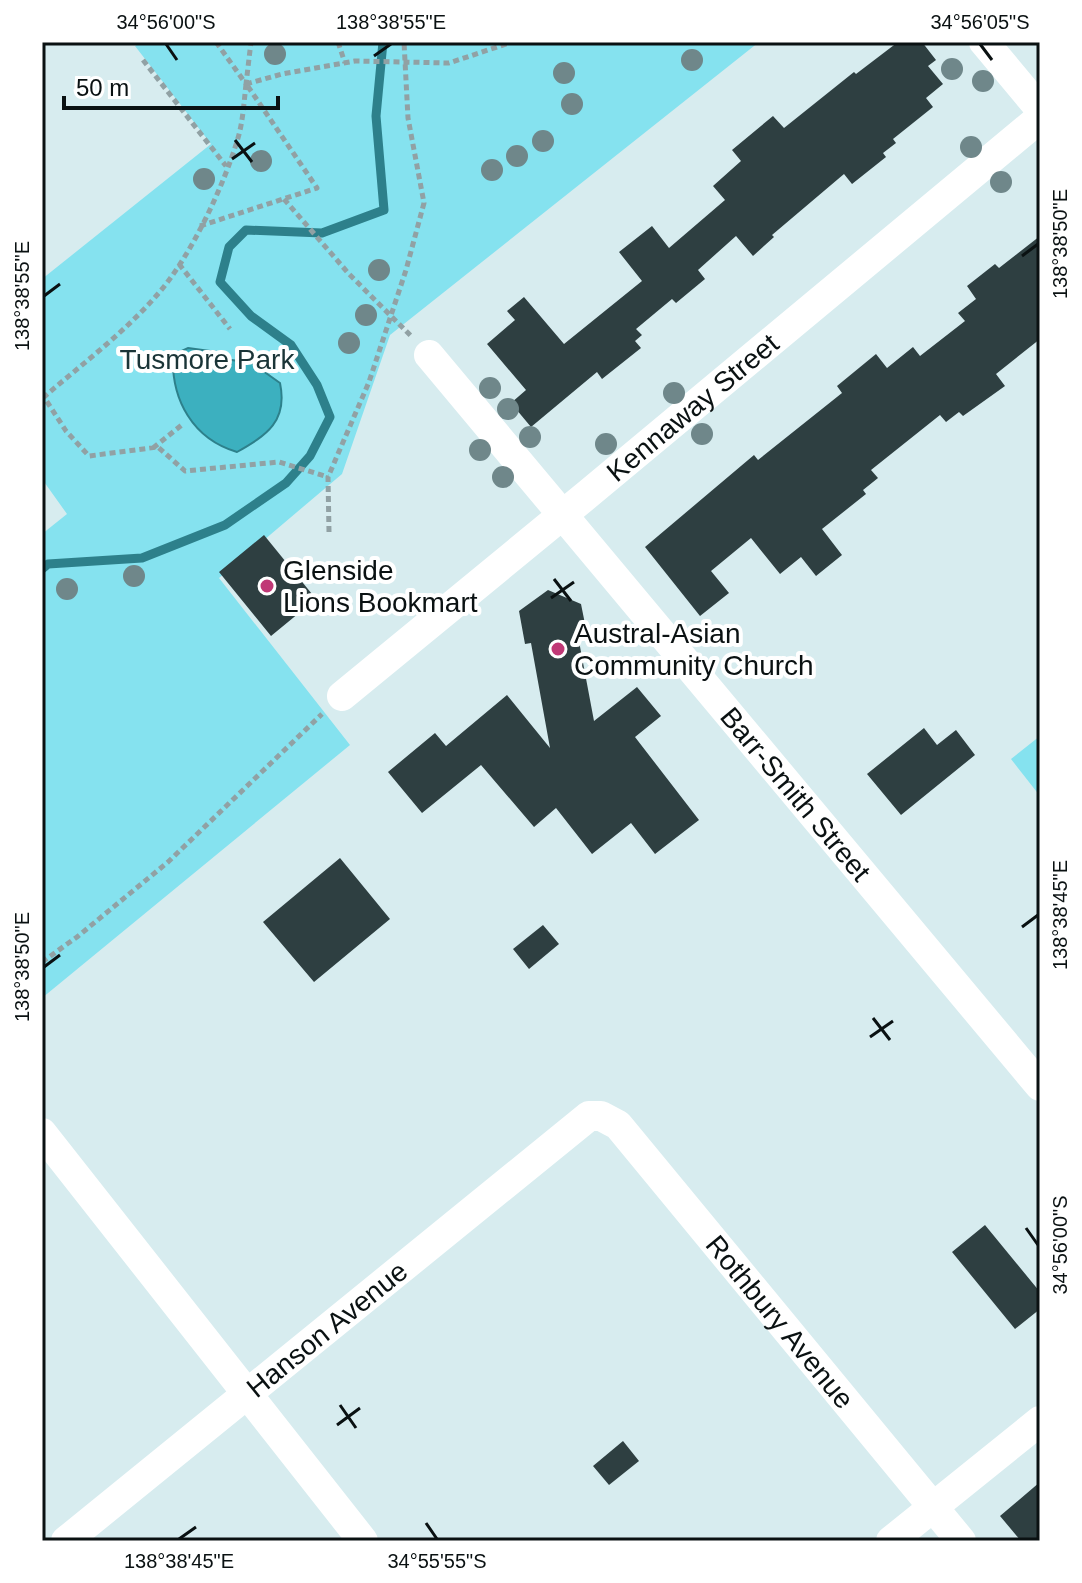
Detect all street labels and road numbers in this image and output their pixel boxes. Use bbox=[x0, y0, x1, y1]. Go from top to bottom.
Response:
street label: Kennaway Street bbox=[601, 327, 785, 488]
street label: Barr-Smith Street bbox=[714, 701, 877, 887]
street label: Rothbury Avenue bbox=[700, 1229, 860, 1415]
street label: Hanson Avenue bbox=[241, 1255, 413, 1404]

